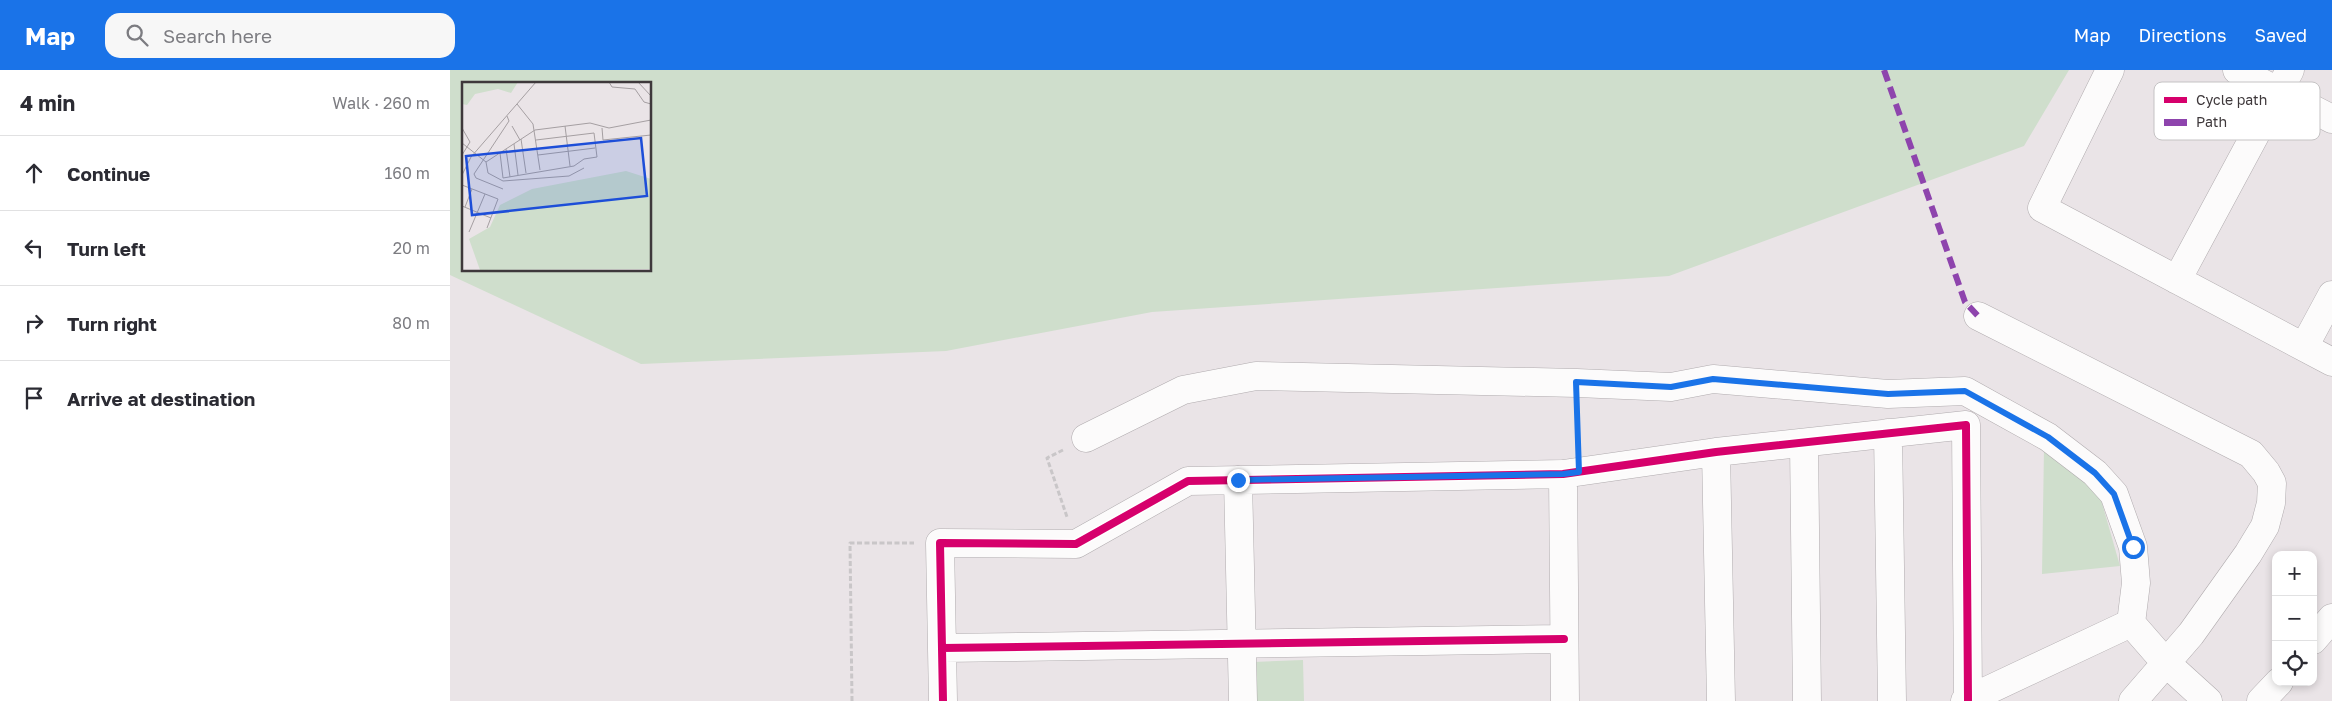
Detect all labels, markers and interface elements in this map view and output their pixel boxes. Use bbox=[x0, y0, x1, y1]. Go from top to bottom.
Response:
search box bbox=[105, 13, 455, 58]
text: Map bbox=[25, 21, 75, 50]
icon: search bbox=[123, 21, 151, 49]
text: Search here bbox=[163, 24, 272, 47]
text: Map bbox=[2074, 24, 2110, 46]
text: Directions bbox=[2138, 24, 2226, 46]
text: Saved bbox=[2254, 24, 2307, 46]
inset map bbox=[462, 82, 651, 271]
legend bbox=[2154, 82, 2320, 140]
text: 4 min bbox=[20, 90, 75, 116]
text: Cycle path bbox=[2196, 91, 2267, 108]
text: Walk · 260 m bbox=[332, 93, 430, 113]
text: Path bbox=[2196, 113, 2227, 130]
icon: ahead bbox=[20, 159, 48, 187]
text: Continue bbox=[67, 162, 150, 185]
text: 160 m bbox=[384, 163, 430, 183]
icon: left bbox=[20, 234, 48, 262]
text: Turn left bbox=[67, 237, 146, 260]
text: 20 m bbox=[393, 238, 430, 258]
icon: right bbox=[20, 309, 48, 337]
text: Turn right bbox=[67, 312, 157, 335]
text: 80 m bbox=[392, 313, 430, 333]
icon: arrive bbox=[20, 384, 48, 412]
text: Arrive at destination bbox=[67, 387, 255, 410]
route end bbox=[1227, 469, 1250, 492]
route start bbox=[2122, 536, 2145, 559]
map controls bbox=[2272, 551, 2317, 686]
button: + bbox=[2272, 551, 2317, 596]
button: − bbox=[2272, 596, 2317, 641]
button: locate bbox=[2272, 641, 2317, 686]

